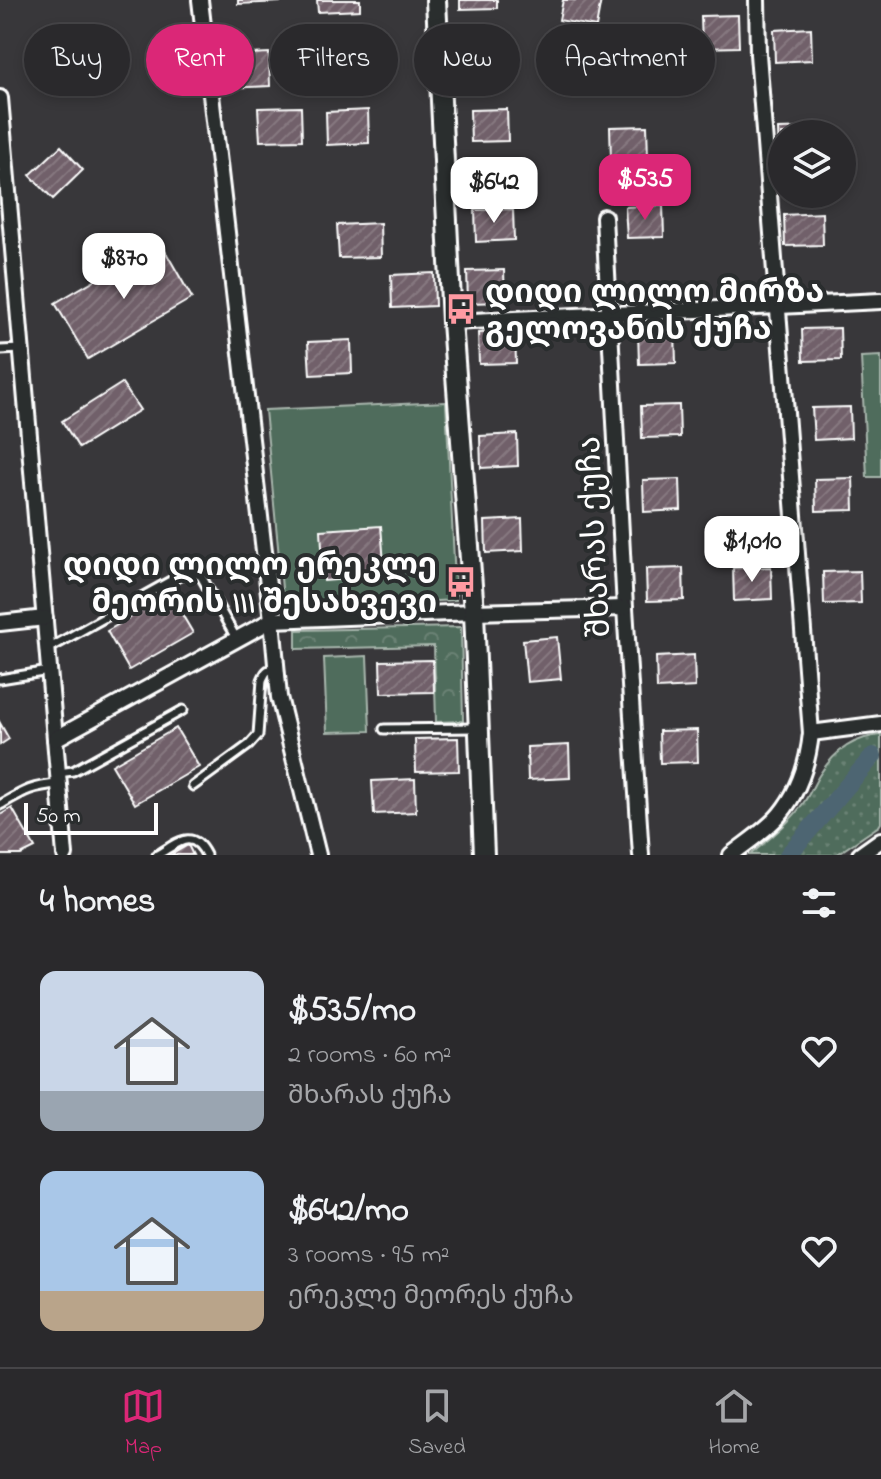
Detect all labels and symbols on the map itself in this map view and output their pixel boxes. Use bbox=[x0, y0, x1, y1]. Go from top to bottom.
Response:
pin: $535 bbox=[598, 154, 692, 222]
pin: $642 bbox=[447, 157, 541, 225]
pin: $870 bbox=[77, 233, 171, 301]
place label: დიდი ლილო მირზა გელოვანის ქუჩა bbox=[485, 271, 824, 355]
bus stop icon: დიდი ლილო მირზა გელოვანის ქუჩა bbox=[444, 292, 478, 326]
street label: შხარას ქუჩა bbox=[568, 435, 625, 639]
pin: $1,010 bbox=[687, 516, 817, 584]
place label: დიდი ლილო ერეკლე მეორის III შესახვევი bbox=[63, 544, 437, 628]
bus stop icon: დიდი ლილო ერეკლე მეორის III შესახვევი bbox=[444, 565, 478, 599]
scale bar bbox=[24, 799, 158, 835]

